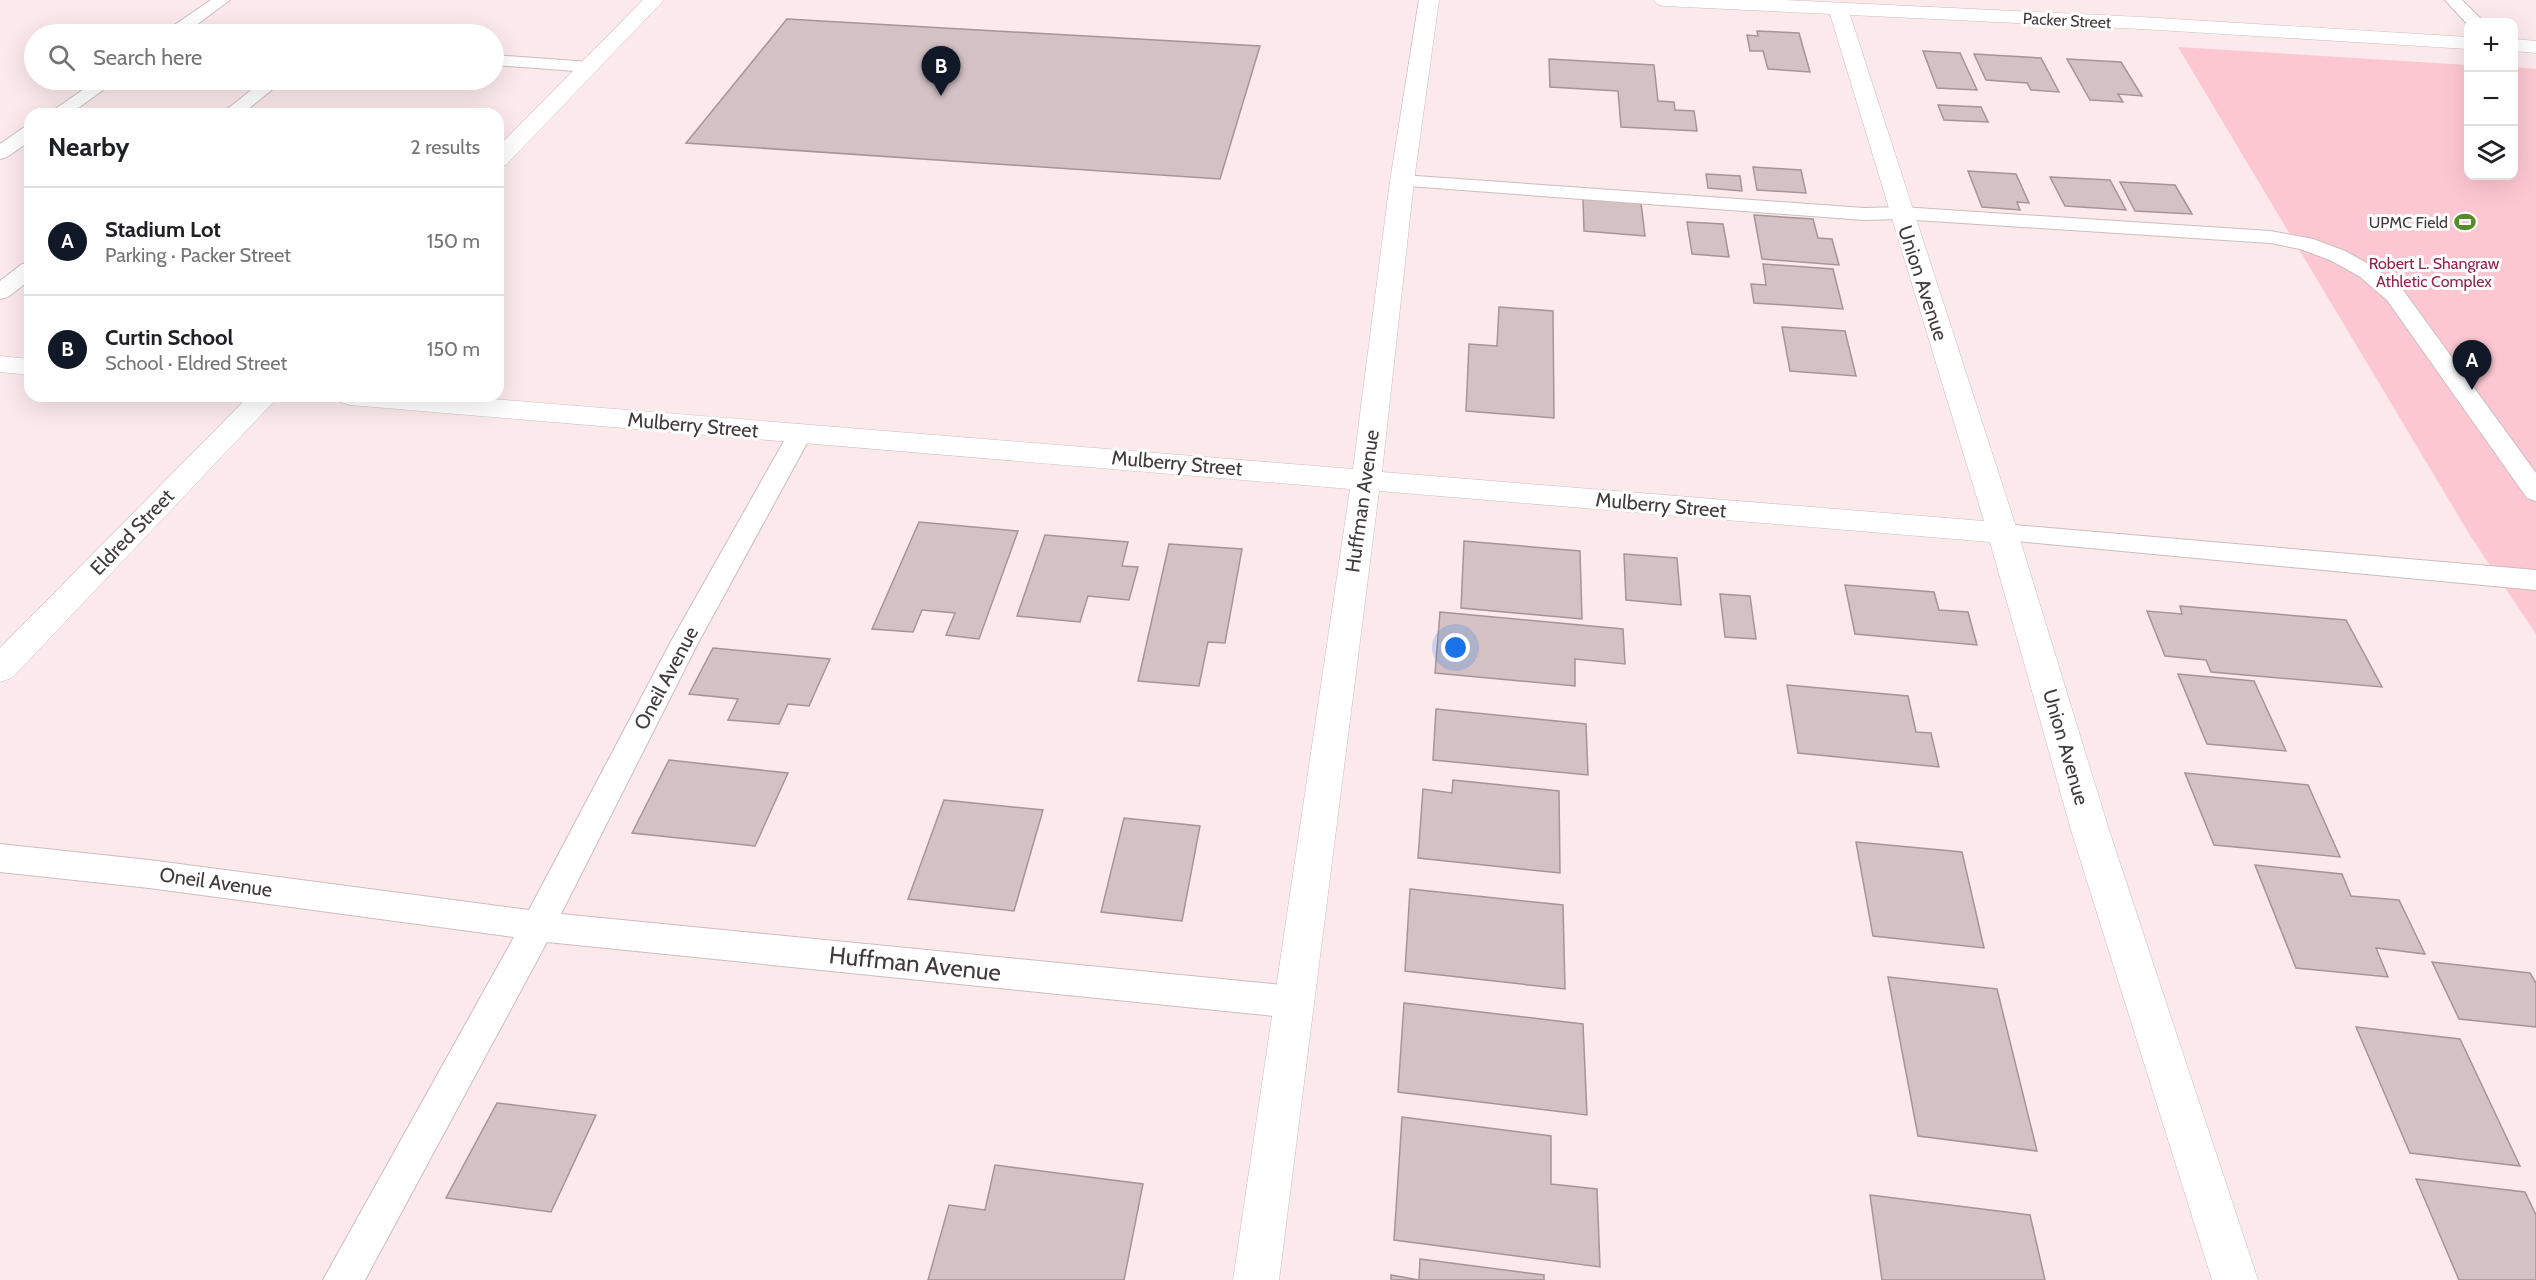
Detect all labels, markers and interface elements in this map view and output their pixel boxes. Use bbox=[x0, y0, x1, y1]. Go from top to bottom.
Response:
street label: Packer Street bbox=[2022, 9, 2112, 32]
map controls bbox=[2464, 18, 2518, 180]
button: + bbox=[2464, 18, 2518, 72]
search box bbox=[24, 24, 504, 90]
icon: search bbox=[45, 41, 78, 74]
text: Search here bbox=[93, 44, 202, 71]
pin: B bbox=[922, 46, 960, 96]
button: − bbox=[2464, 72, 2518, 126]
button: layers bbox=[2464, 126, 2518, 180]
text: Nearby bbox=[48, 131, 129, 163]
text: 2 results bbox=[410, 135, 480, 159]
sports icon: UPMC Field bbox=[2453, 210, 2477, 234]
place label: UPMC Field bbox=[2369, 213, 2448, 232]
text: Stadium Lot bbox=[105, 216, 221, 243]
street label: Union Avenue bbox=[1893, 222, 1953, 344]
text: A bbox=[61, 229, 74, 253]
text: 150 m bbox=[427, 229, 480, 253]
text: Parking · Packer Street bbox=[105, 243, 291, 267]
park label: Robert L. Shangraw Athletic Complex bbox=[2369, 254, 2500, 291]
text: Curtin School bbox=[105, 324, 233, 351]
text: B bbox=[61, 337, 74, 361]
text: 150 m bbox=[427, 337, 480, 361]
pin: A bbox=[2452, 340, 2492, 390]
text: School · Eldred Street bbox=[105, 351, 287, 375]
street label: Mulberry Street bbox=[627, 407, 760, 443]
street label: Huffman Avenue bbox=[1340, 428, 1384, 574]
street label: Mulberry Street bbox=[1111, 445, 1244, 481]
street label: Eldred Street bbox=[85, 484, 179, 580]
street label: Mulberry Street bbox=[1595, 487, 1728, 523]
street label: Oneil Avenue bbox=[629, 622, 703, 734]
your location bbox=[1441, 633, 1470, 662]
street label: Union Avenue bbox=[2038, 686, 2094, 808]
street label: Oneil Avenue bbox=[158, 862, 274, 902]
street label: Huffman Avenue bbox=[828, 940, 1002, 987]

